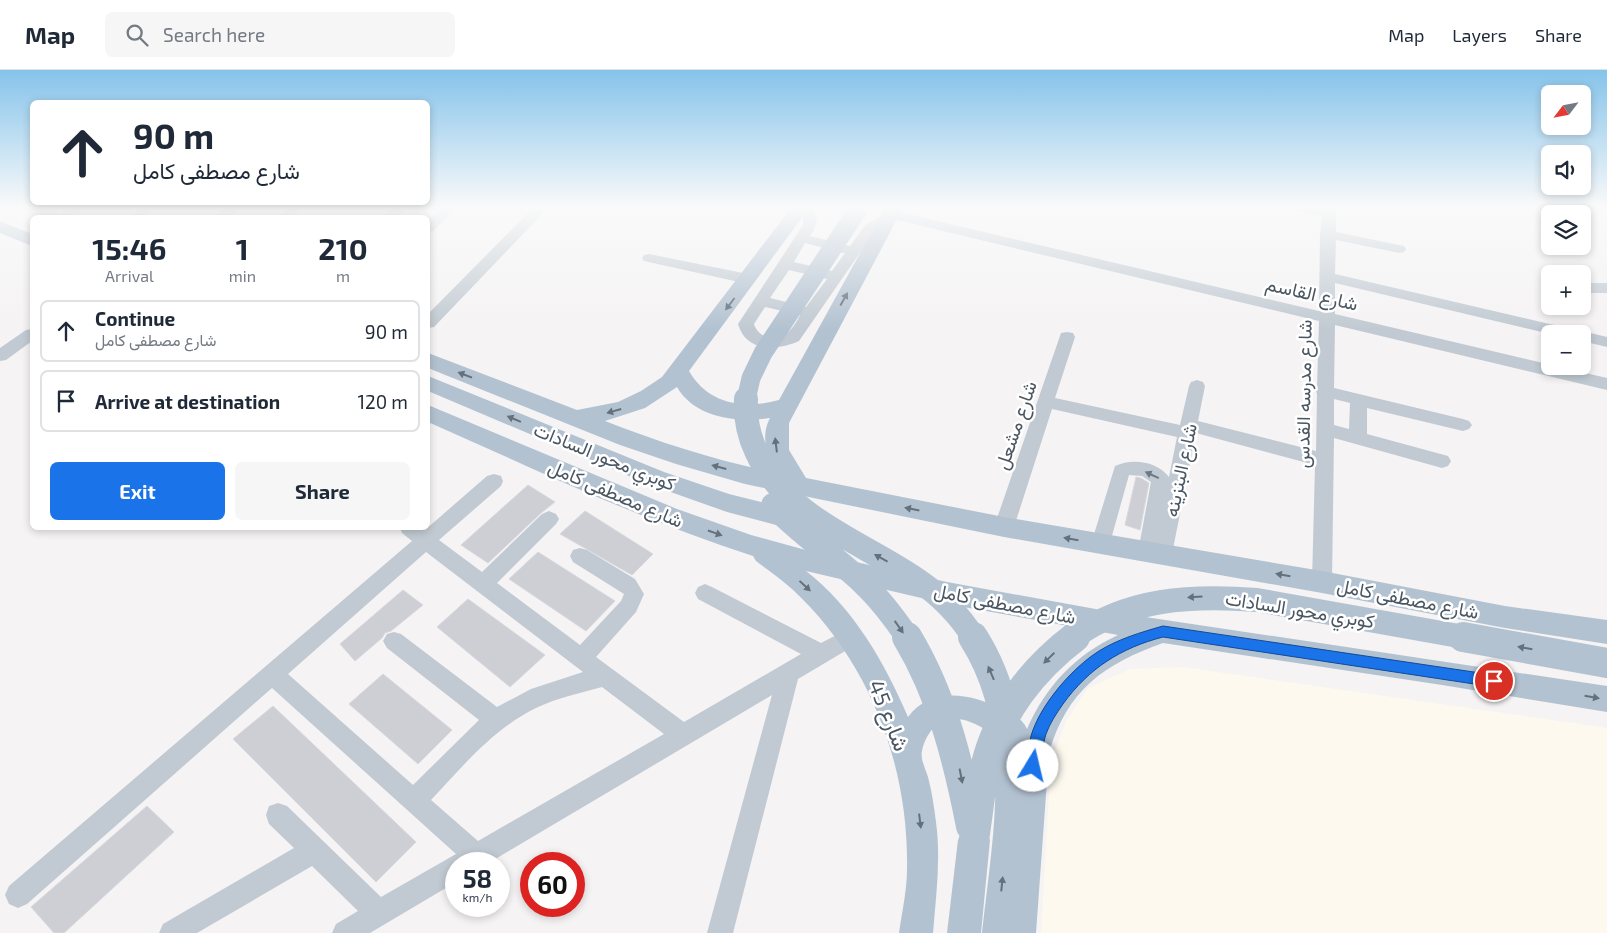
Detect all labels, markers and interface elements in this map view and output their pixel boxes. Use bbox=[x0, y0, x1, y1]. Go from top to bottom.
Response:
search box bbox=[105, 12, 455, 57]
text: Map bbox=[25, 20, 75, 49]
icon: search bbox=[123, 21, 151, 49]
text: Search here bbox=[163, 23, 265, 46]
text: Map bbox=[1388, 24, 1424, 46]
text: Layers bbox=[1452, 24, 1507, 46]
text: Share bbox=[1535, 24, 1582, 46]
north arrow bbox=[1541, 85, 1591, 135]
map controls bbox=[1541, 85, 1591, 375]
text: 90 m bbox=[133, 114, 214, 156]
icon: ahead bbox=[50, 120, 115, 185]
button: sound bbox=[1541, 145, 1591, 195]
text: شارع مصطفى كامل bbox=[133, 157, 300, 183]
button: layers bbox=[1541, 205, 1591, 255]
text: 15:46 bbox=[92, 230, 166, 266]
text: 1 bbox=[236, 230, 249, 266]
text: 210 bbox=[318, 230, 368, 266]
button: + bbox=[1541, 265, 1591, 315]
text: Arrival bbox=[105, 266, 154, 285]
text: min bbox=[229, 266, 256, 285]
text: m bbox=[336, 266, 350, 285]
street label: شارع القاسم bbox=[1263, 271, 1360, 317]
one-way arrow bbox=[840, 293, 849, 306]
one-way arrow bbox=[724, 297, 735, 310]
text: Continue bbox=[95, 307, 175, 330]
icon: ahead bbox=[52, 317, 80, 345]
street label: شارع مدرسه القدس bbox=[1290, 319, 1318, 469]
text: 90 m bbox=[365, 320, 408, 343]
button: − bbox=[1541, 325, 1591, 375]
text: شارع مصطفى كامل bbox=[95, 330, 216, 349]
one-way arrow bbox=[457, 371, 472, 378]
street label: شارع مشعل bbox=[989, 378, 1043, 473]
icon: arrive bbox=[52, 387, 80, 415]
text: Arrive at destination bbox=[95, 390, 280, 413]
text: 120 m bbox=[357, 390, 408, 413]
one-way arrow bbox=[606, 408, 621, 416]
one-way arrow bbox=[507, 414, 521, 422]
street label: كوبري محور السادات bbox=[529, 417, 679, 500]
street label: شارع البنزينه bbox=[1159, 421, 1203, 519]
one-way arrow bbox=[772, 436, 780, 452]
street label: شارع مصطفى كامل bbox=[544, 454, 687, 534]
button: Exit bbox=[50, 462, 225, 520]
button: Share bbox=[235, 462, 410, 520]
one-way arrow bbox=[711, 463, 726, 471]
one-way arrow bbox=[1145, 471, 1159, 479]
one-way arrow bbox=[904, 505, 919, 513]
one-way arrow bbox=[707, 530, 722, 537]
one-way arrow bbox=[1063, 534, 1079, 542]
one-way arrow bbox=[875, 554, 888, 563]
one-way arrow bbox=[1275, 571, 1291, 579]
street label: شارع مصطفى كامل bbox=[1335, 573, 1481, 625]
street label: شارع مصطفى كامل bbox=[932, 578, 1078, 630]
one-way arrow bbox=[799, 580, 811, 592]
street label: كوبري محور السادات bbox=[1223, 586, 1376, 637]
one-way arrow bbox=[1187, 594, 1203, 602]
one-way arrow bbox=[894, 620, 904, 634]
one-way arrow bbox=[1516, 643, 1532, 651]
one-way arrow bbox=[1043, 652, 1055, 664]
pin bbox=[1473, 660, 1515, 702]
one-way arrow bbox=[987, 666, 995, 680]
icon: arrive bbox=[1480, 667, 1508, 695]
street label: شارع 45 bbox=[861, 676, 916, 756]
one-way arrow bbox=[1585, 693, 1601, 701]
position arrow bbox=[1006, 739, 1058, 791]
one-way arrow bbox=[958, 768, 966, 784]
one-way arrow bbox=[916, 814, 924, 830]
speed limit sign: 60 bbox=[520, 852, 585, 917]
text: 58 bbox=[463, 863, 492, 893]
one-way arrow bbox=[998, 876, 1006, 892]
text: km/h bbox=[463, 890, 492, 904]

